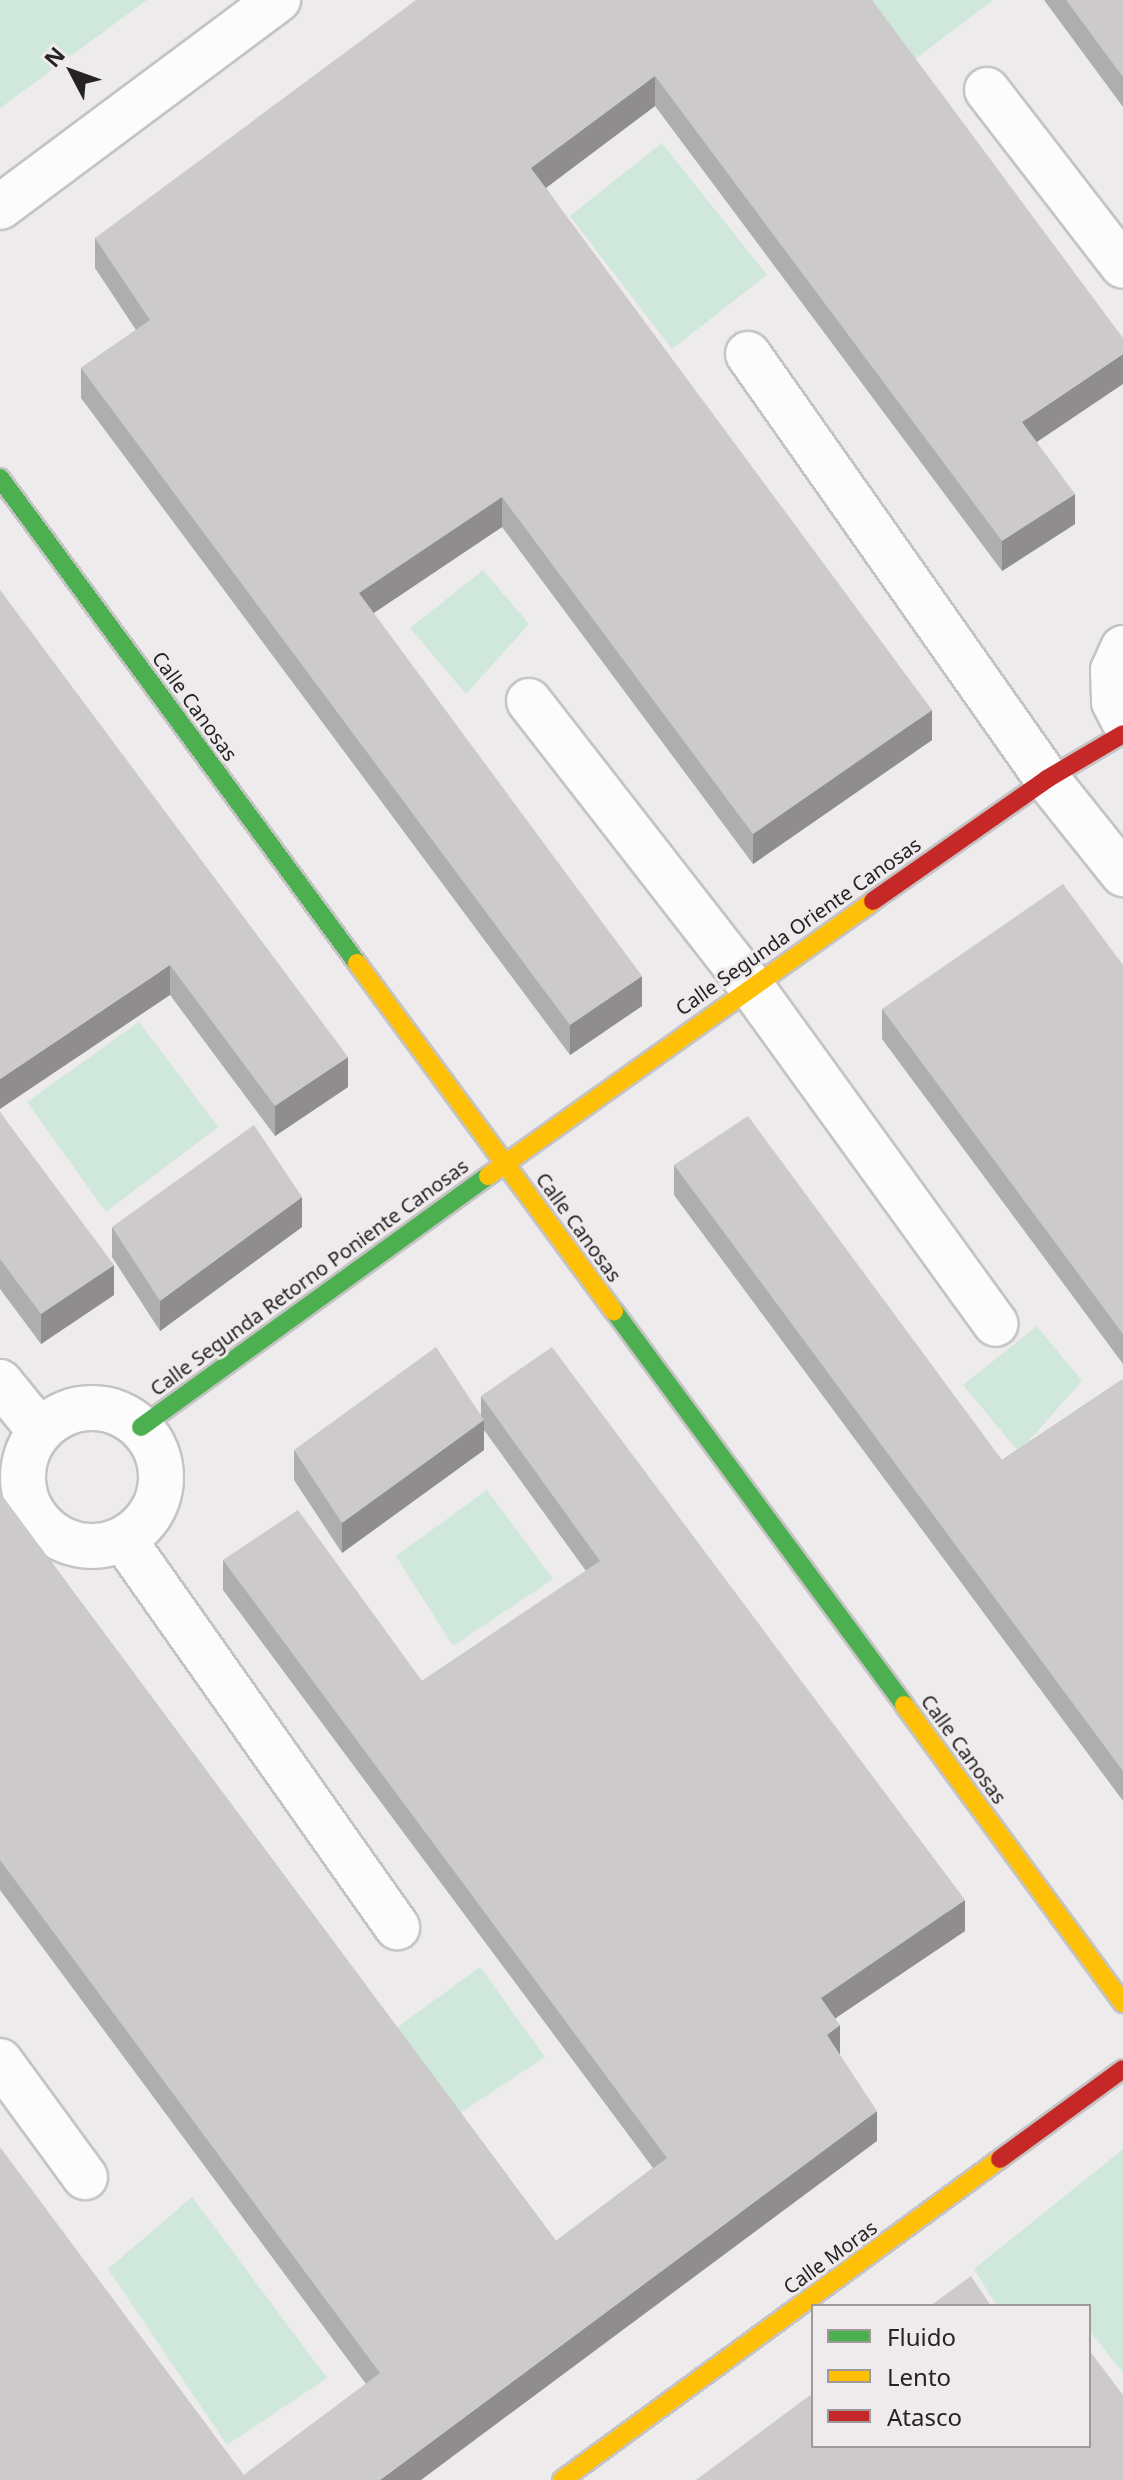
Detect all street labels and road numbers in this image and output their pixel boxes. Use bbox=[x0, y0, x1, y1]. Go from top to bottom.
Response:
street label: Calle Canosas bbox=[147, 647, 243, 765]
street label: Calle Segunda Oriente Canosas bbox=[671, 832, 925, 1020]
street label: Calle Segunda Retorno Poniente Canosas bbox=[145, 1153, 473, 1401]
street label: Calle Canosas bbox=[531, 1168, 627, 1286]
street label: Calle Canosas bbox=[916, 1690, 1012, 1808]
street label: Calle Moras bbox=[779, 2215, 881, 2299]

